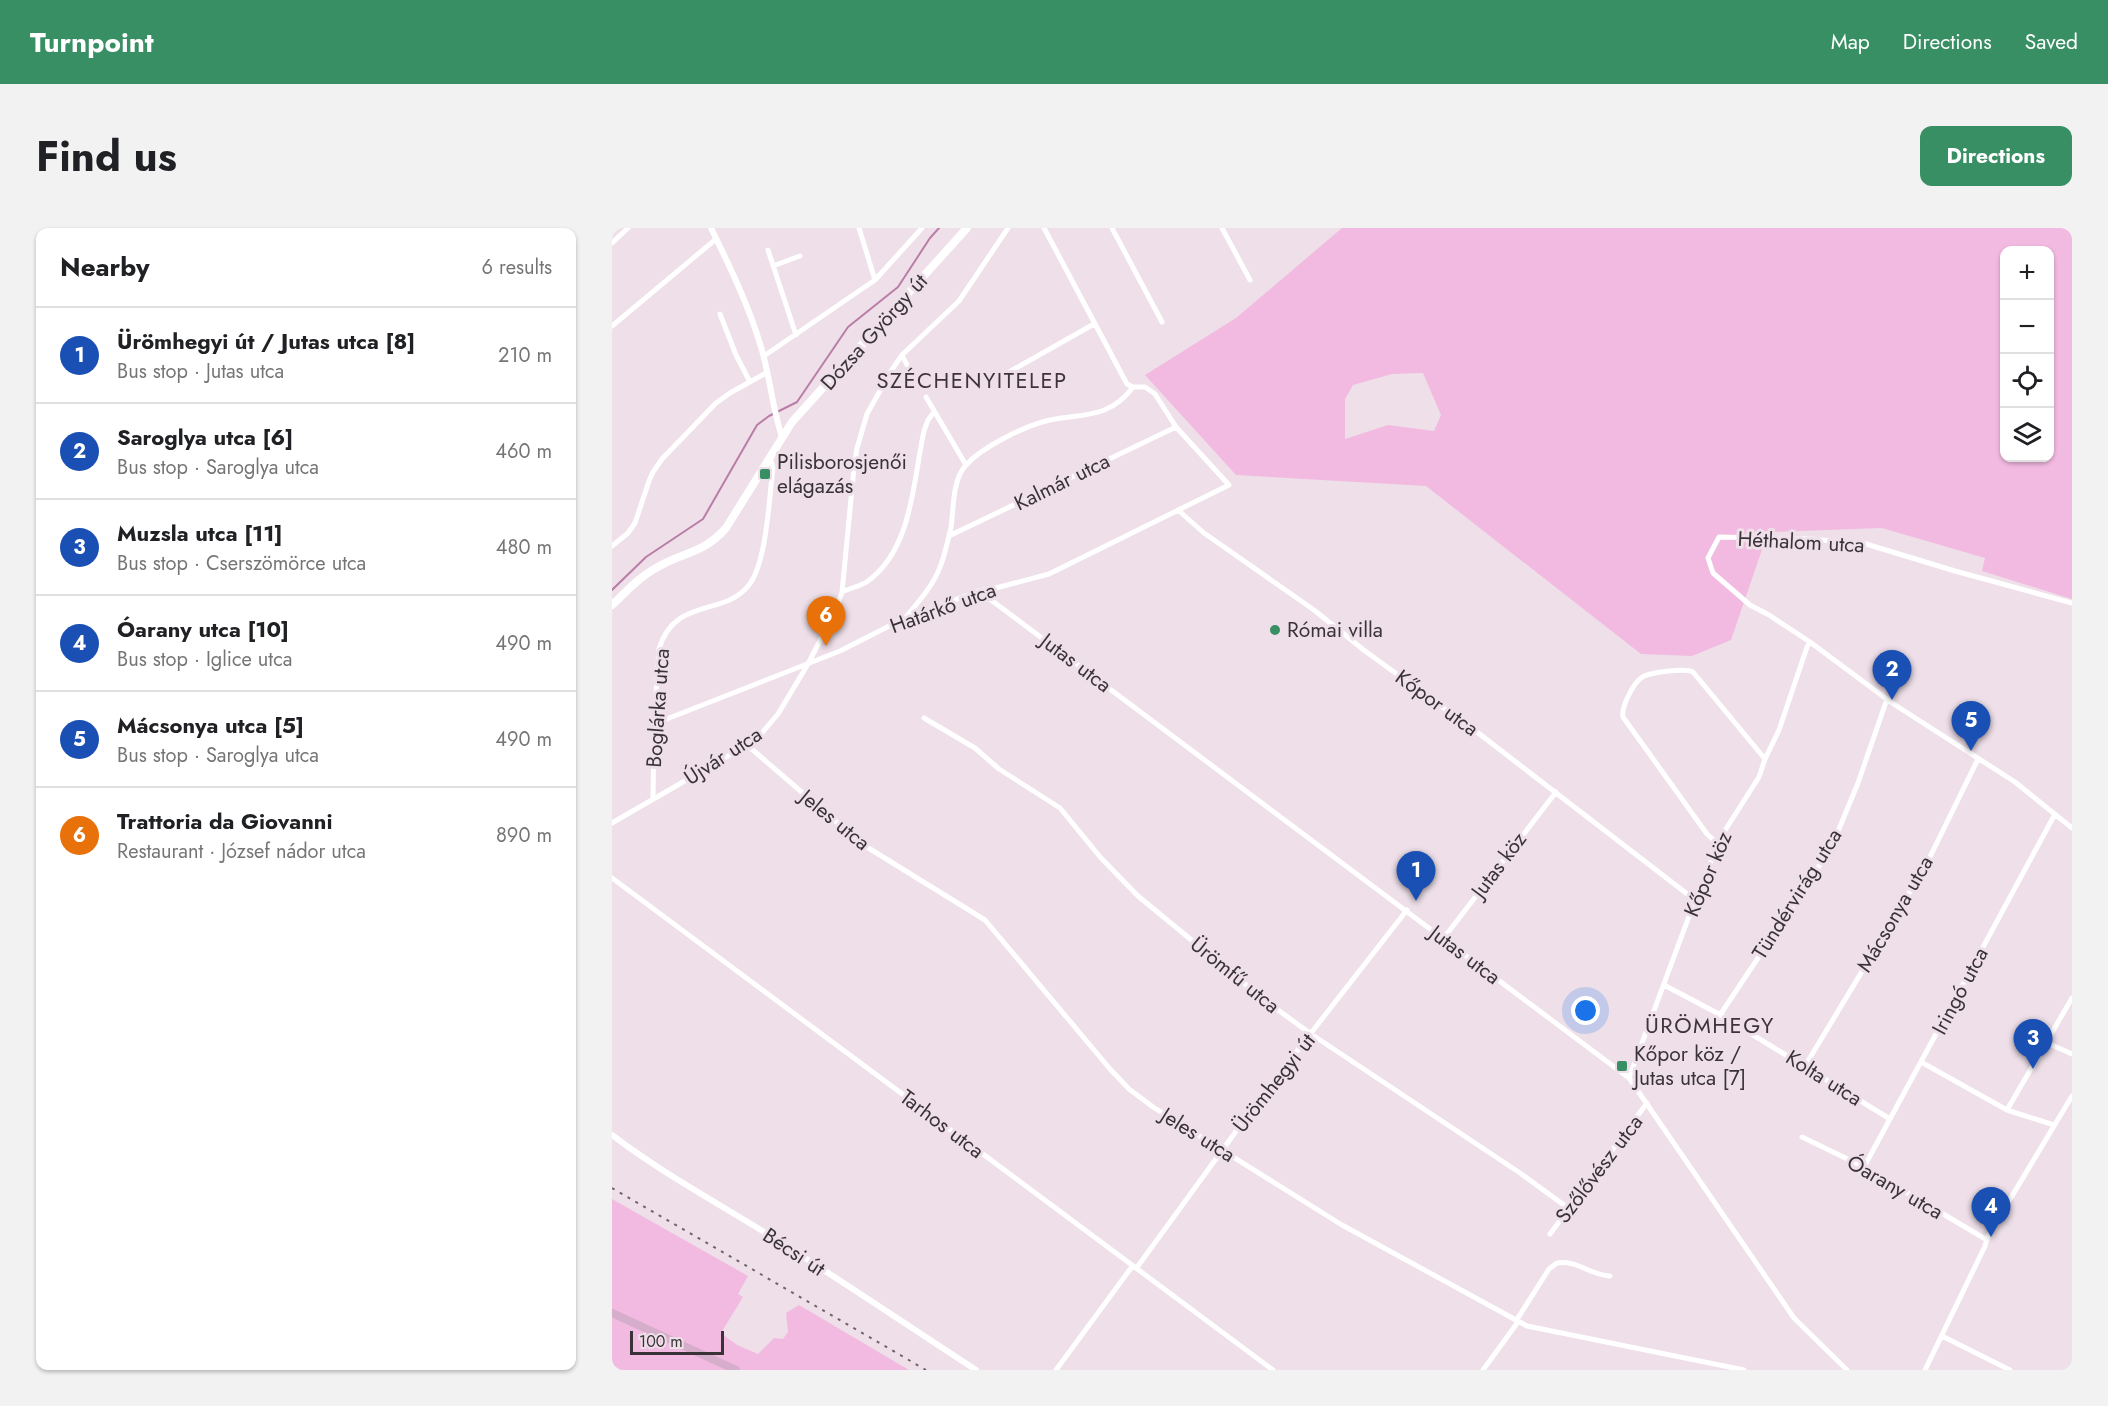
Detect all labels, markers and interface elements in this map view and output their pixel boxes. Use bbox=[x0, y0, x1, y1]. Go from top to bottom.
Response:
text: Turnpoint bbox=[30, 22, 154, 63]
text: Map bbox=[1831, 27, 1870, 57]
text: Directions bbox=[1903, 27, 1992, 57]
text: Saved bbox=[2025, 27, 2078, 57]
text: Find us bbox=[36, 126, 177, 187]
button: Directions bbox=[1920, 126, 2072, 186]
map controls bbox=[2000, 246, 2054, 462]
button: + bbox=[2000, 246, 2054, 300]
text: Nearby bbox=[60, 248, 149, 286]
text: 6 results bbox=[482, 253, 552, 282]
street label: Dózsa György út bbox=[814, 267, 934, 397]
button: − bbox=[2000, 300, 2054, 354]
text: Ürömhegyi út / Jutas utca [8] bbox=[117, 325, 415, 357]
text: 1 bbox=[74, 341, 85, 370]
text: 210 m bbox=[498, 341, 552, 370]
button: locate bbox=[2000, 354, 2054, 408]
text: Bus stop · Jutas utca bbox=[117, 357, 284, 386]
district label: SZÉCHENYITELEP bbox=[876, 364, 1068, 396]
button: layers bbox=[2000, 408, 2054, 462]
text: Saroglya utca [6] bbox=[117, 421, 293, 453]
text: 2 bbox=[73, 437, 86, 466]
text: 460 m bbox=[495, 437, 552, 466]
street label: Kalmár utca bbox=[1009, 446, 1115, 518]
place label: Pilisborosjenői elágazás bbox=[777, 447, 907, 501]
text: Bus stop · Saroglya utca bbox=[117, 453, 319, 482]
marker: Pilisborosjenői elágazás bbox=[758, 467, 772, 481]
text: Muzsla utca [11] bbox=[117, 517, 282, 549]
street label: Héthalom utca bbox=[1737, 524, 1865, 560]
text: 3 bbox=[73, 533, 86, 562]
text: 480 m bbox=[496, 533, 552, 562]
text: Bus stop · Cserszömörce utca bbox=[117, 549, 366, 578]
street label: Határkő utca bbox=[886, 575, 1000, 641]
pin: 6 bbox=[806, 596, 846, 646]
text: Óarany utca [10] bbox=[117, 613, 289, 645]
place label: Római villa bbox=[1287, 615, 1383, 645]
marker: Római villa bbox=[1268, 623, 1282, 637]
street label: Jutas utca bbox=[1032, 624, 1118, 700]
text: 4 bbox=[73, 629, 86, 658]
text: 490 m bbox=[495, 629, 552, 658]
text: Bus stop · Iglice utca bbox=[117, 645, 292, 674]
street label: Boglárka utca bbox=[639, 647, 677, 769]
pin: 2 bbox=[1872, 650, 1912, 700]
street label: Kőpor utca bbox=[1389, 663, 1485, 743]
pin: 5 bbox=[1952, 702, 1990, 751]
text: Mácsonya utca [5] bbox=[117, 709, 304, 741]
street label: Újvár utca bbox=[678, 720, 768, 792]
text: 5 bbox=[73, 725, 86, 754]
text: 490 m bbox=[495, 725, 552, 754]
text: Bus stop · Saroglya utca bbox=[117, 741, 319, 770]
street label: Jeles utca bbox=[791, 781, 876, 858]
text: Trattoria da Giovanni bbox=[117, 805, 333, 837]
text: 6 bbox=[73, 821, 86, 850]
text: 890 m bbox=[496, 821, 552, 850]
street label: Tündérvirág utca bbox=[1745, 823, 1849, 965]
street label: Jutas köz bbox=[1462, 825, 1534, 907]
street label: Kőpor köz bbox=[1677, 826, 1740, 921]
text: Restaurant · József nádor utca bbox=[117, 837, 366, 866]
street label: Mácsonya utca bbox=[1850, 850, 1940, 978]
pin: 1 bbox=[1396, 852, 1436, 901]
street label: Jutas utca bbox=[1421, 916, 1507, 992]
street label: Ürömfű utca bbox=[1184, 930, 1286, 1020]
street label: Iringó utca bbox=[1925, 942, 1995, 1040]
your location bbox=[1571, 996, 1600, 1025]
district label: ÜRÖMHEGY bbox=[1645, 1009, 1775, 1041]
pin: 3 bbox=[2014, 1020, 2052, 1069]
street label: Ürömhegyi út bbox=[1226, 1027, 1322, 1139]
place label: Kőpor köz / Jutas utca [7] bbox=[1631, 1039, 1746, 1093]
street label: Kolta utca bbox=[1780, 1043, 1868, 1113]
marker: Kőpor köz / Jutas utca [7] bbox=[1615, 1059, 1629, 1073]
street label: Tarhos utca bbox=[894, 1082, 990, 1166]
street label: Jeles utca bbox=[1153, 1099, 1241, 1170]
street label: Szőlővész utca bbox=[1548, 1108, 1650, 1230]
street label: Óarany utca bbox=[1841, 1147, 1949, 1227]
pin: 4 bbox=[1972, 1188, 2010, 1237]
street label: Bécsi út bbox=[757, 1221, 831, 1283]
scale bar bbox=[630, 1328, 724, 1356]
text: 100 m bbox=[639, 1330, 683, 1353]

